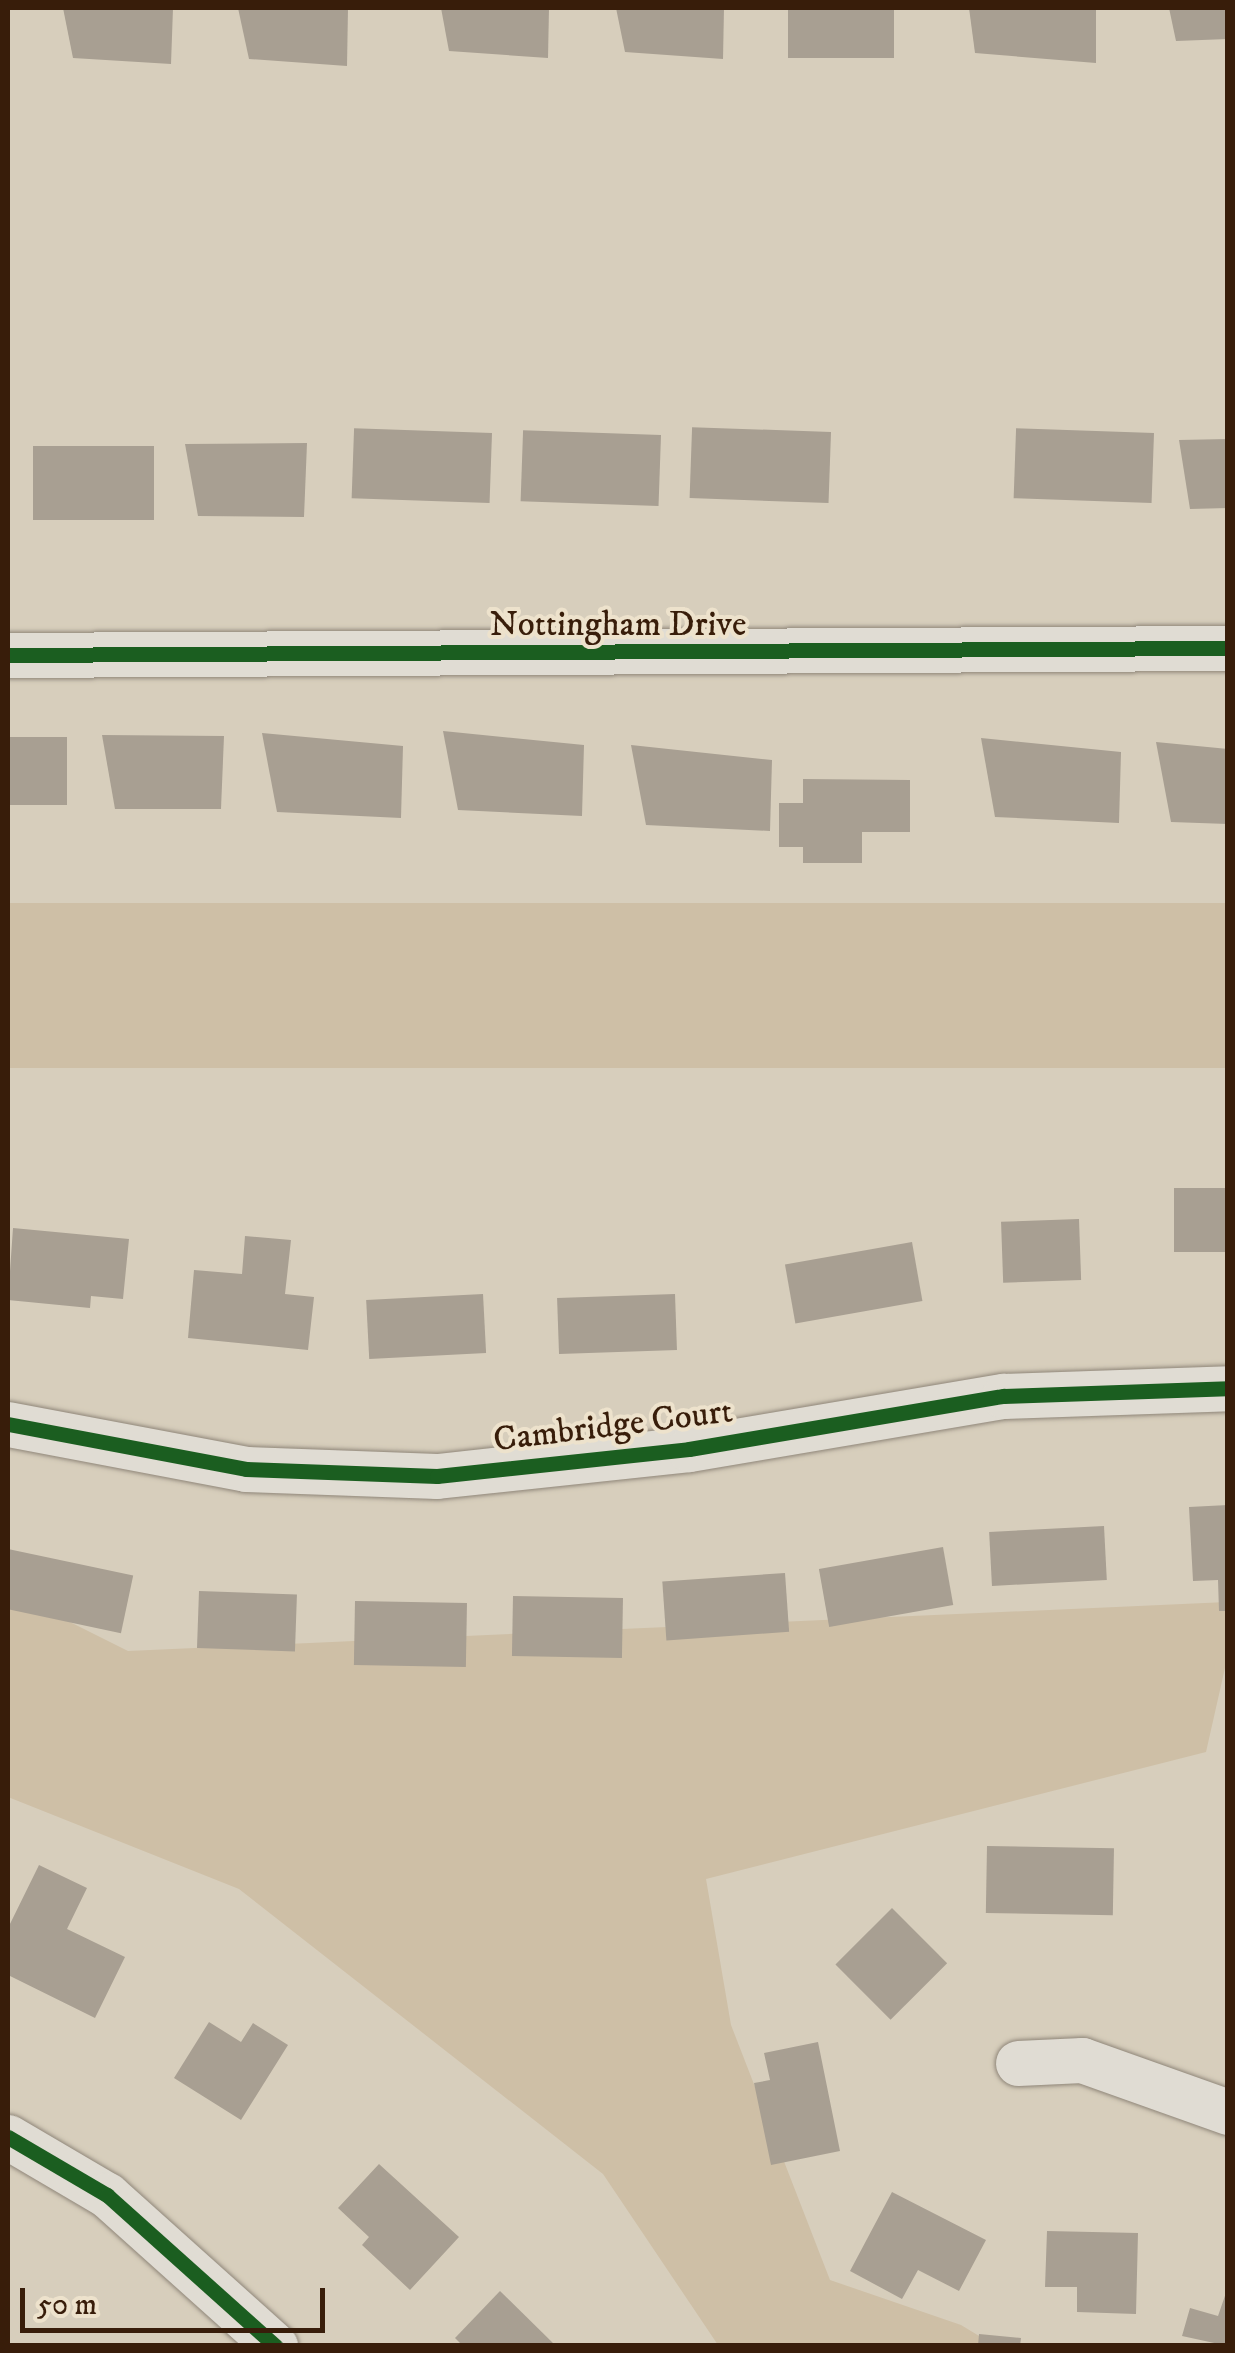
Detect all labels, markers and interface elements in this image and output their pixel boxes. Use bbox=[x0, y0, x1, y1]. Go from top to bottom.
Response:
street label: Nottingham Drive bbox=[490, 604, 746, 646]
street label: Cambridge Court bbox=[491, 1390, 735, 1462]
scale bar bbox=[25, 2268, 330, 2330]
text: 50 m bbox=[37, 2287, 97, 2324]

